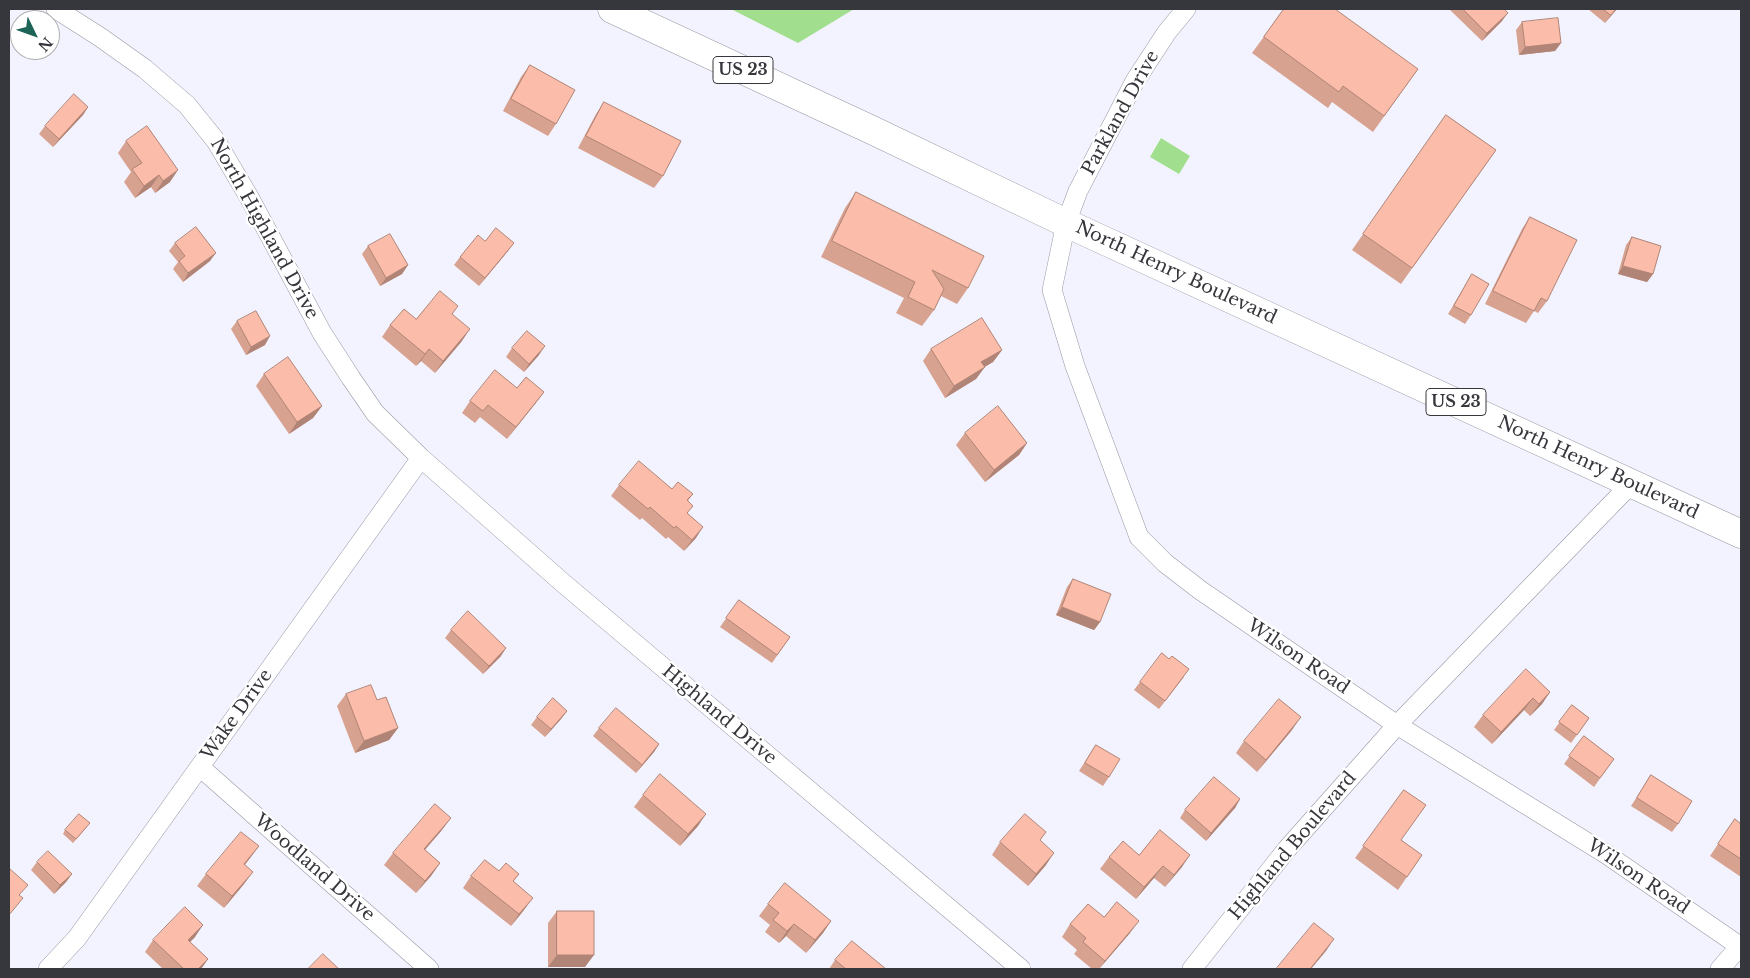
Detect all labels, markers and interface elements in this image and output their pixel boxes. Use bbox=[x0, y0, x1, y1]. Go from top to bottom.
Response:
north arrow bbox=[10, 10, 60, 60]
text: N bbox=[34, 33, 57, 55]
street label: Parkland Drive bbox=[1078, 47, 1164, 179]
road number: US 23 bbox=[713, 56, 773, 84]
street label: North Highland Drive bbox=[205, 135, 323, 323]
street label: North Henry Boulevard bbox=[1072, 217, 1280, 329]
road number: US 23 bbox=[1426, 388, 1486, 416]
street label: North Henry Boulevard bbox=[1494, 412, 1702, 524]
street label: Wilson Road bbox=[1243, 615, 1353, 699]
street label: Highland Drive bbox=[657, 661, 781, 769]
street label: Wake Drive bbox=[197, 665, 277, 765]
street label: Highland Boulevard bbox=[1225, 768, 1361, 924]
street label: Woodland Drive bbox=[249, 810, 379, 926]
street label: Wilson Road bbox=[1583, 835, 1693, 919]

